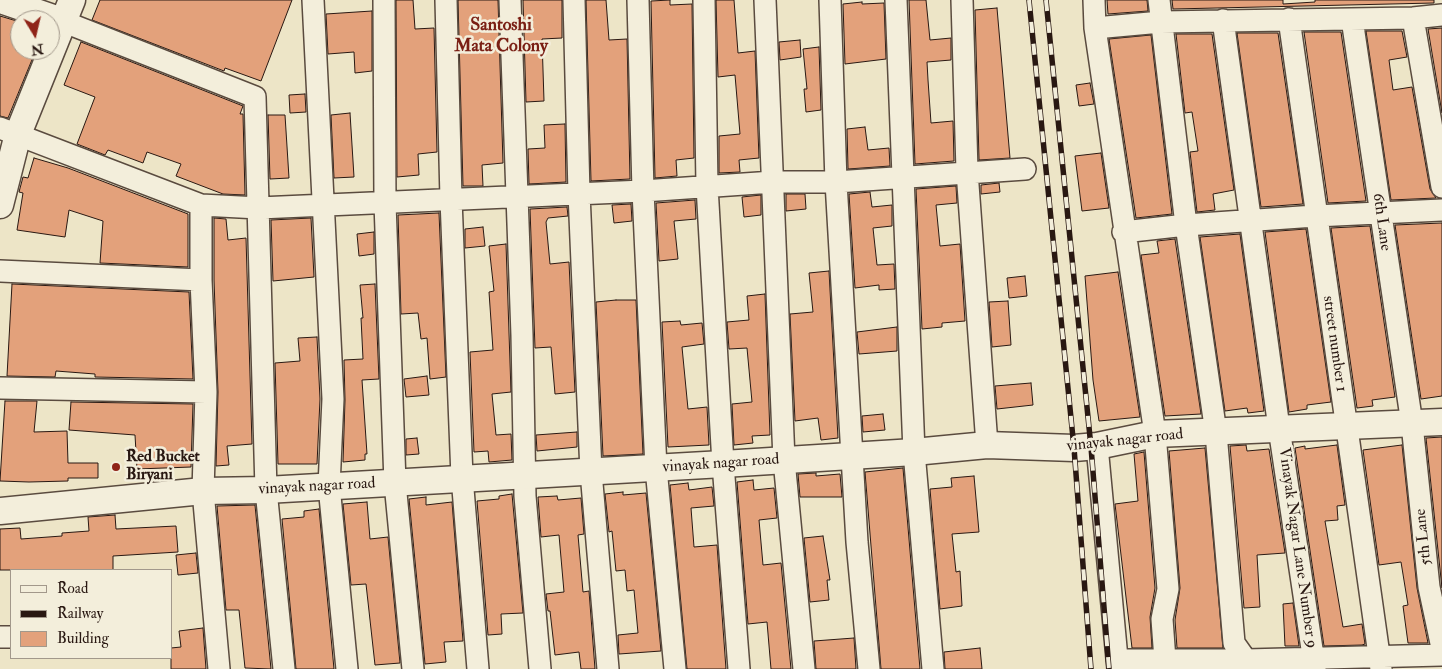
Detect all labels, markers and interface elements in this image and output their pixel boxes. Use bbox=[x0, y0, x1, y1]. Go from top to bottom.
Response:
north arrow bbox=[10, 10, 60, 60]
district label: Santoshi Mata Colony bbox=[454, 15, 548, 58]
text: N bbox=[30, 40, 45, 59]
street label: 6th Lane bbox=[1367, 192, 1395, 252]
street label: street number 1 bbox=[1318, 295, 1350, 393]
street label: vinayak nagar road bbox=[1066, 425, 1184, 457]
street label: Vinayak Nagar Lane Number 9 bbox=[1273, 447, 1321, 649]
place label: Red Bucket Biryani bbox=[126, 448, 200, 486]
street label: vinayak nagar road bbox=[662, 450, 780, 478]
marker: Red Bucket Biryani bbox=[110, 461, 122, 473]
street label: vinayak nagar road bbox=[258, 474, 376, 500]
street label: 5th Lane bbox=[1411, 508, 1437, 566]
legend bbox=[10, 569, 172, 659]
text: Road bbox=[57, 579, 88, 598]
text: Railway bbox=[57, 604, 103, 623]
text: Building bbox=[57, 629, 109, 648]

